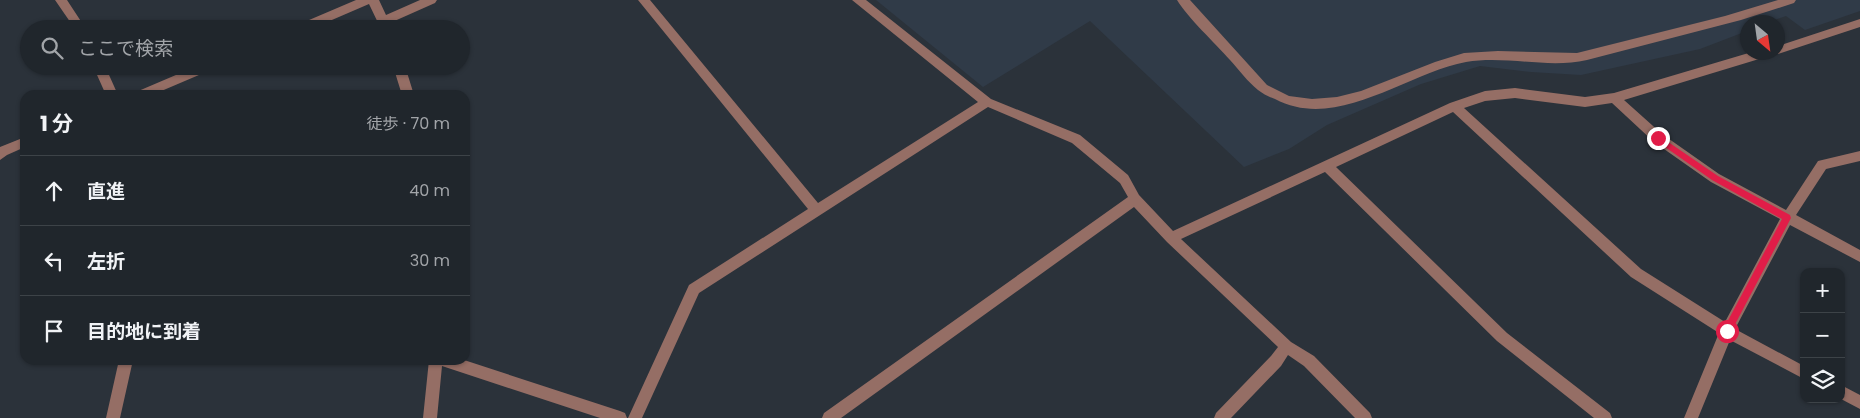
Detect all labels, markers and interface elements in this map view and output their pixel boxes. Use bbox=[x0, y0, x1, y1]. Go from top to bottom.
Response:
north arrow bbox=[1740, 15, 1785, 60]
search box bbox=[20, 20, 470, 75]
icon: search bbox=[38, 34, 66, 62]
text: ここで検索 bbox=[78, 35, 173, 62]
text: 1 分 bbox=[40, 109, 73, 138]
text: 徒歩 · 70 m bbox=[367, 112, 450, 135]
route end bbox=[1647, 127, 1670, 150]
icon: ahead bbox=[40, 177, 68, 205]
text: 直進 bbox=[87, 178, 125, 205]
text: 40 m bbox=[409, 179, 450, 202]
icon: left bbox=[40, 247, 68, 275]
text: 左折 bbox=[87, 248, 125, 275]
text: 30 m bbox=[410, 249, 450, 272]
map controls bbox=[1800, 268, 1845, 403]
button: + bbox=[1800, 268, 1845, 313]
button: − bbox=[1800, 313, 1845, 358]
icon: arrive bbox=[40, 317, 68, 345]
text: 目的地に到着 bbox=[87, 318, 201, 345]
route start bbox=[1716, 320, 1739, 343]
button: layers bbox=[1800, 358, 1845, 403]

